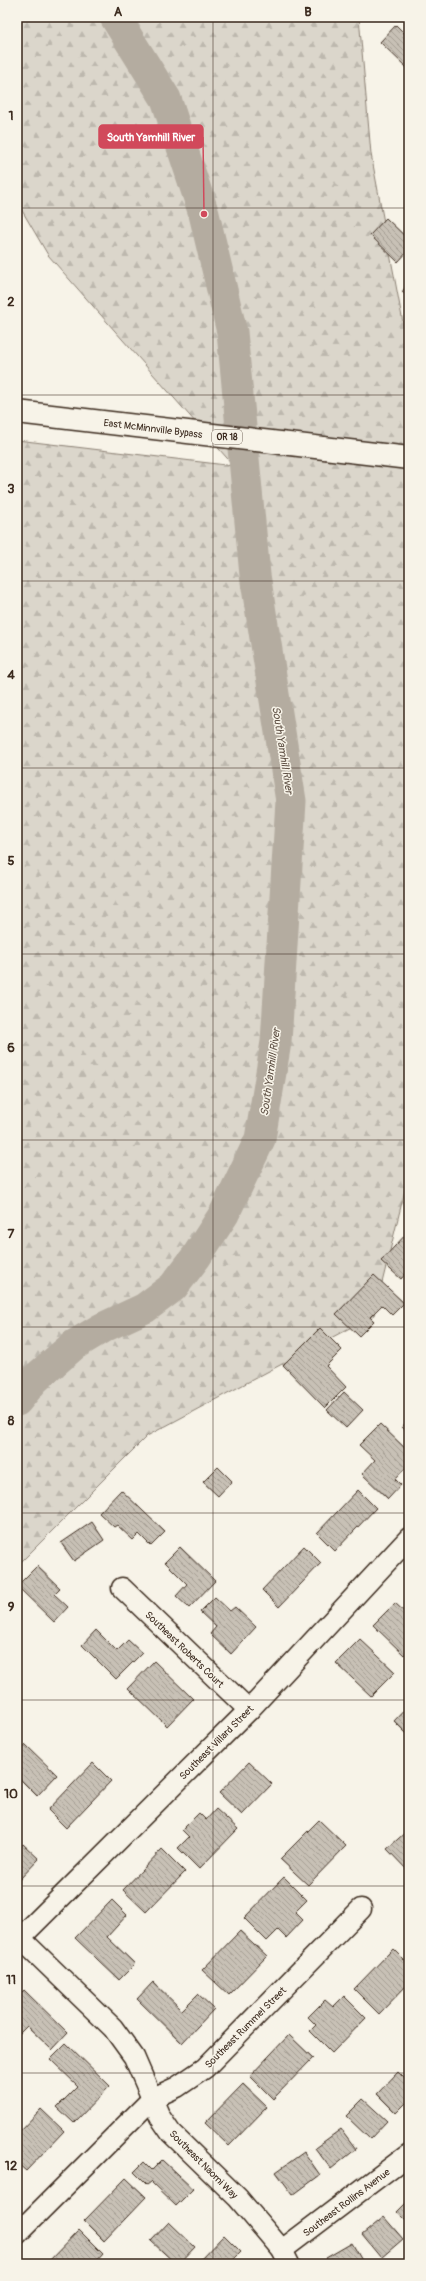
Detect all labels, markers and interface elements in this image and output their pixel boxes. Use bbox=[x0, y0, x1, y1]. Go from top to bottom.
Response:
text: A bbox=[114, 4, 123, 20]
text: B bbox=[304, 4, 312, 20]
text: 1 bbox=[8, 108, 14, 124]
callout: South Yamhill River bbox=[99, 125, 203, 148]
text: South Yamhill River bbox=[107, 131, 196, 144]
text: 2 bbox=[7, 294, 15, 310]
street label: East McMinnville Bypass bbox=[103, 417, 203, 441]
road number: OR 18 bbox=[212, 430, 242, 444]
text: 3 bbox=[7, 481, 15, 497]
text: 4 bbox=[7, 667, 15, 683]
water label: South Yamhill River bbox=[269, 705, 296, 797]
text: 5 bbox=[7, 853, 15, 869]
water label: South Yamhill River bbox=[258, 1025, 283, 1117]
text: 6 bbox=[7, 1040, 15, 1056]
text: 7 bbox=[8, 1226, 15, 1242]
text: 8 bbox=[8, 1413, 15, 1429]
text: 9 bbox=[8, 1599, 15, 1615]
street label: Southeast Roberts Court bbox=[143, 1609, 227, 1691]
street label: Southeast Villard Street bbox=[177, 1702, 257, 1782]
text: 10 bbox=[4, 1786, 18, 1802]
text: 11 bbox=[6, 1972, 16, 1988]
street label: Southeast Rummel Street bbox=[203, 1984, 290, 2071]
street label: Southeast Naomi Way bbox=[167, 2128, 241, 2202]
text: 12 bbox=[5, 2158, 17, 2174]
street label: Southeast Rollins Avenue bbox=[301, 2166, 392, 2239]

